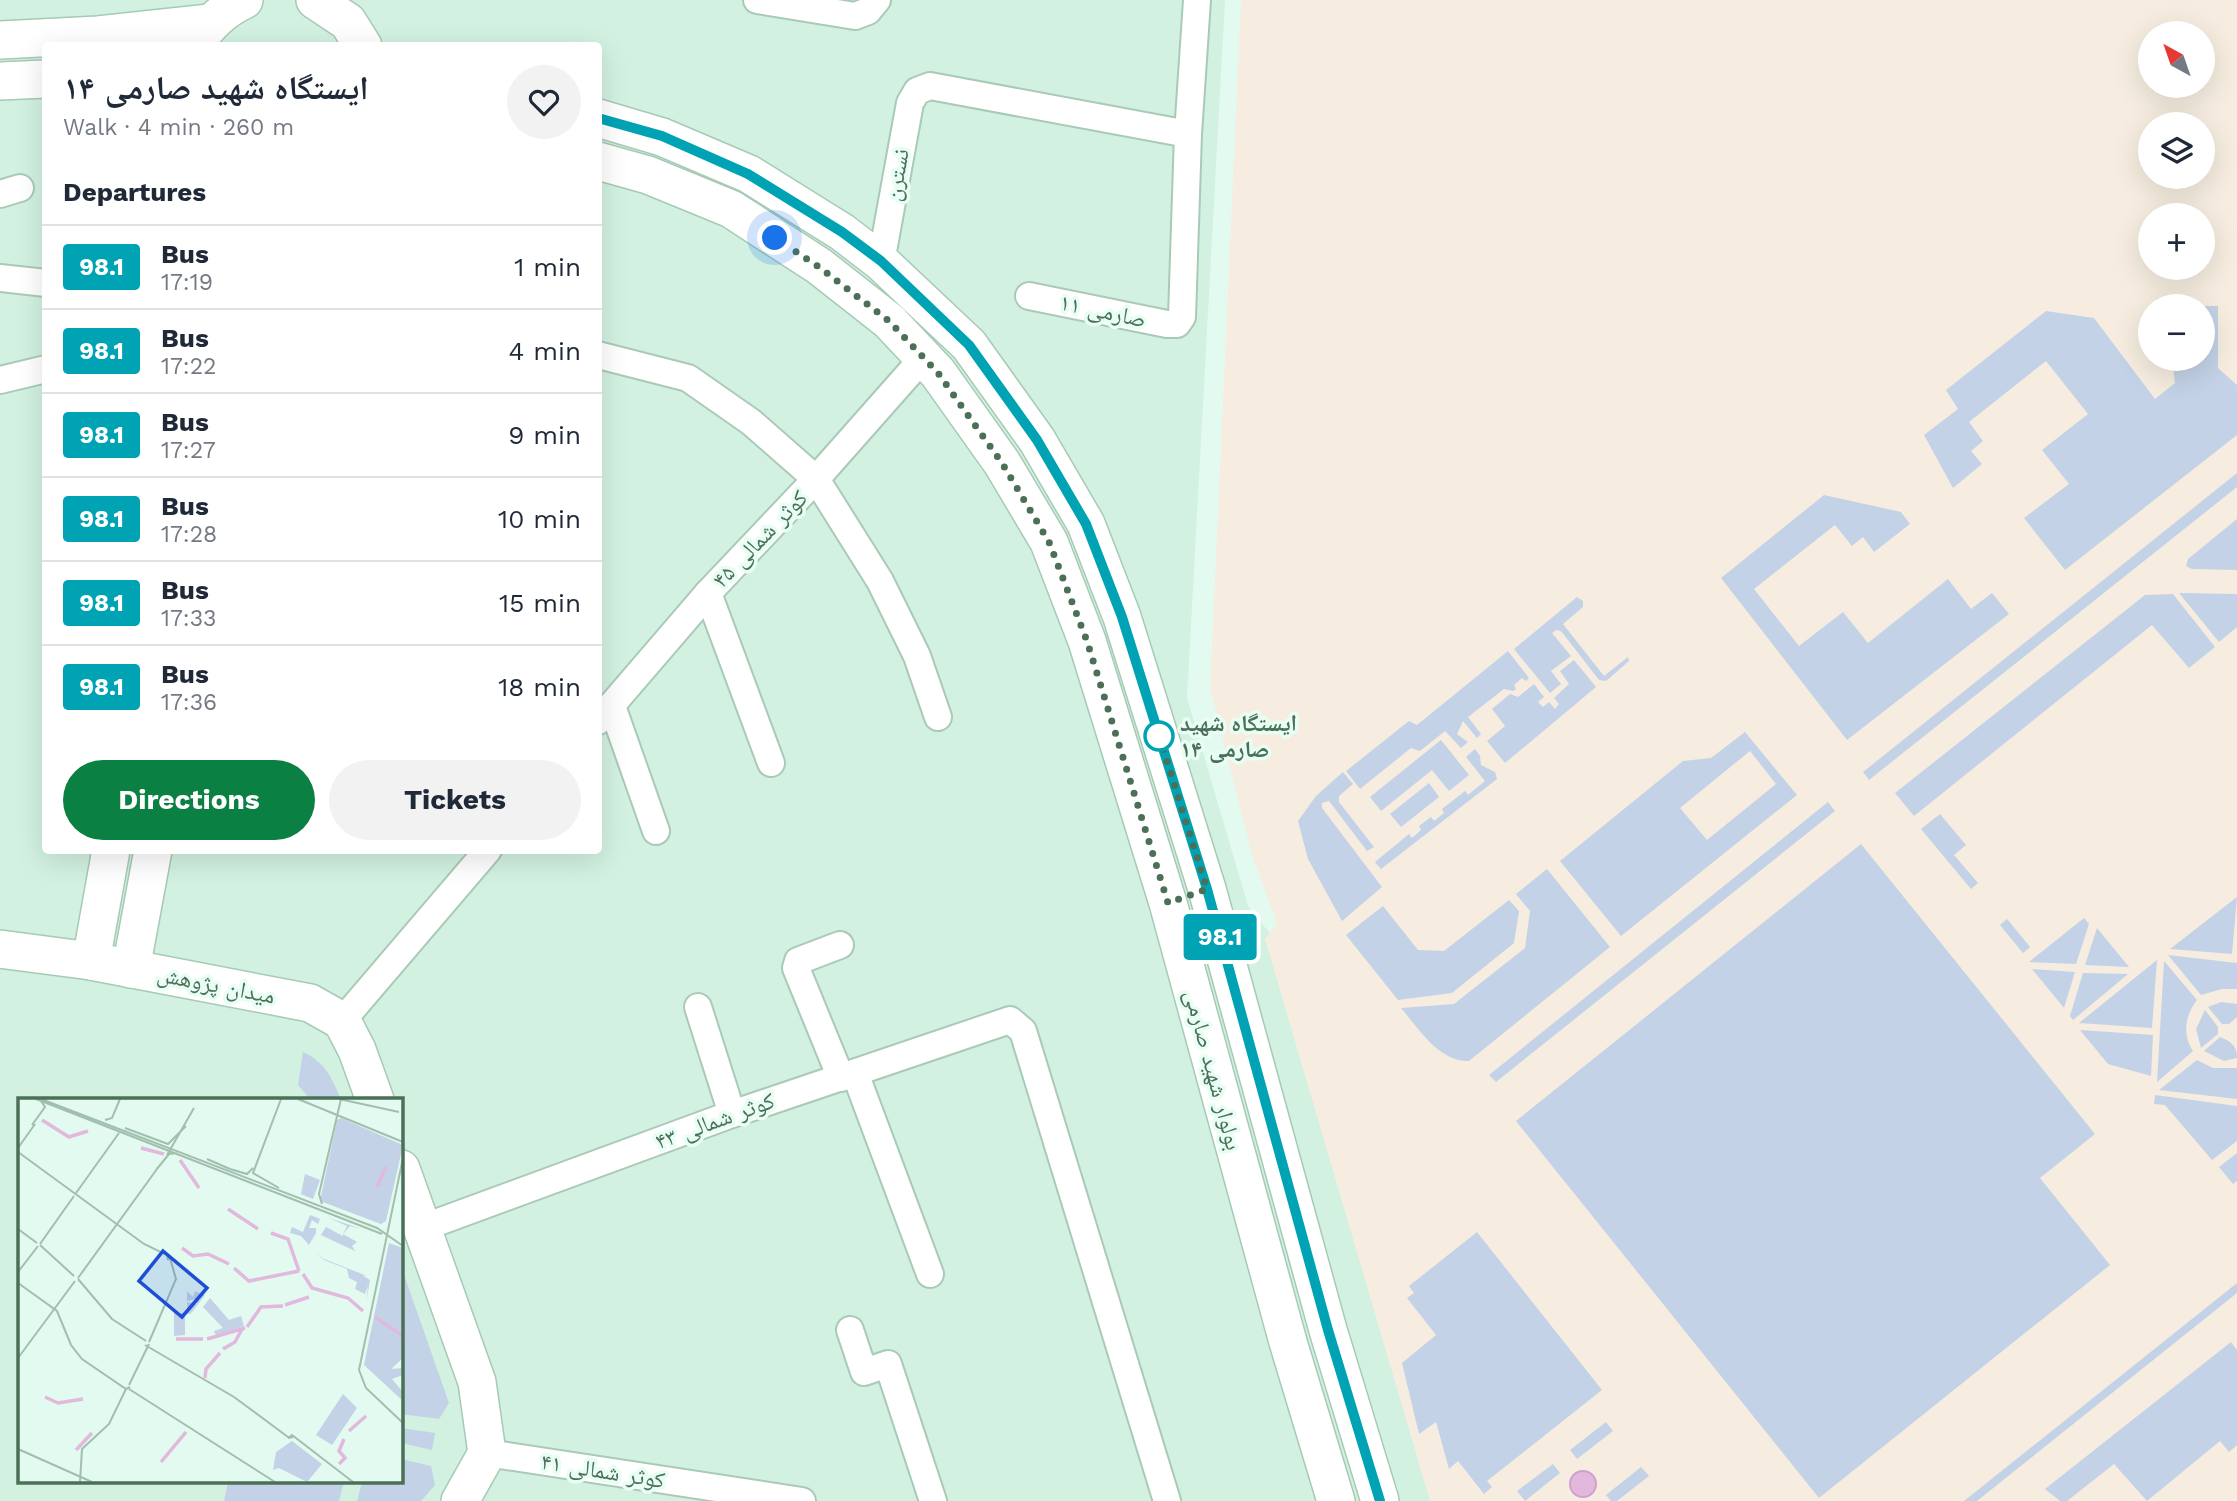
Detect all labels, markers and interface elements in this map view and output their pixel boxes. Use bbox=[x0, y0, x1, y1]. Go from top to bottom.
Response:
north arrow bbox=[2138, 21, 2216, 98]
map controls bbox=[2138, 21, 2215, 371]
button: heart bbox=[507, 65, 581, 139]
text: ایستگاه شهید صارمی ۱۴ bbox=[63, 68, 369, 107]
button: layers bbox=[2138, 112, 2215, 189]
text: Walk · 4 min · 260 m bbox=[63, 114, 294, 141]
street label: نسترن bbox=[879, 147, 915, 203]
text: Departures bbox=[63, 177, 206, 207]
button: + bbox=[2138, 203, 2215, 280]
your location bbox=[757, 220, 792, 255]
text: Bus bbox=[161, 239, 209, 269]
text: 1 min bbox=[514, 252, 581, 282]
text: 98.1 bbox=[79, 253, 124, 281]
text: 17:19 bbox=[161, 269, 213, 296]
street label: صارمی ۱۱ bbox=[1057, 289, 1149, 333]
button: − bbox=[2138, 294, 2215, 371]
text: Bus bbox=[161, 323, 209, 353]
text: 4 min bbox=[508, 336, 581, 366]
text: 98.1 bbox=[79, 337, 124, 365]
text: 17:22 bbox=[161, 353, 217, 380]
text: Bus bbox=[161, 407, 209, 437]
text: 9 min bbox=[508, 420, 581, 450]
text: 98.1 bbox=[79, 421, 124, 449]
text: 17:27 bbox=[161, 437, 216, 464]
street label: کوثر شمالی ۴۵ bbox=[707, 484, 813, 593]
text: Bus bbox=[161, 491, 209, 521]
text: 10 min bbox=[498, 504, 581, 534]
text: 98.1 bbox=[79, 505, 124, 533]
text: 17:28 bbox=[161, 521, 217, 548]
text: Bus bbox=[161, 575, 209, 605]
text: 15 min bbox=[499, 588, 581, 618]
text: 98.1 bbox=[79, 589, 124, 617]
text: 17:33 bbox=[161, 605, 217, 632]
text: Bus bbox=[161, 659, 209, 689]
text: 18 min bbox=[498, 672, 581, 702]
text: 98.1 bbox=[79, 673, 124, 701]
text: 17:36 bbox=[161, 689, 217, 716]
place label: ایستگاه شهید صارمی ۱۴ bbox=[1180, 710, 1297, 763]
marker: ایستگاه شهید صارمی ۱۴ bbox=[1144, 721, 1174, 751]
button: Directions bbox=[63, 760, 315, 840]
button: Tickets bbox=[329, 760, 581, 840]
line badge: 98.1 bbox=[1171, 914, 1269, 960]
text: 98.1 bbox=[1198, 923, 1242, 951]
street label: میدان پژوهش bbox=[155, 960, 277, 1010]
street label: بولوار شهید صارمی bbox=[1179, 987, 1247, 1153]
street label: کوثر شمالی ۴۳ bbox=[652, 1087, 779, 1155]
inset map bbox=[18, 1098, 402, 1484]
street label: کوثر شمالی ۴۱ bbox=[539, 1448, 667, 1494]

